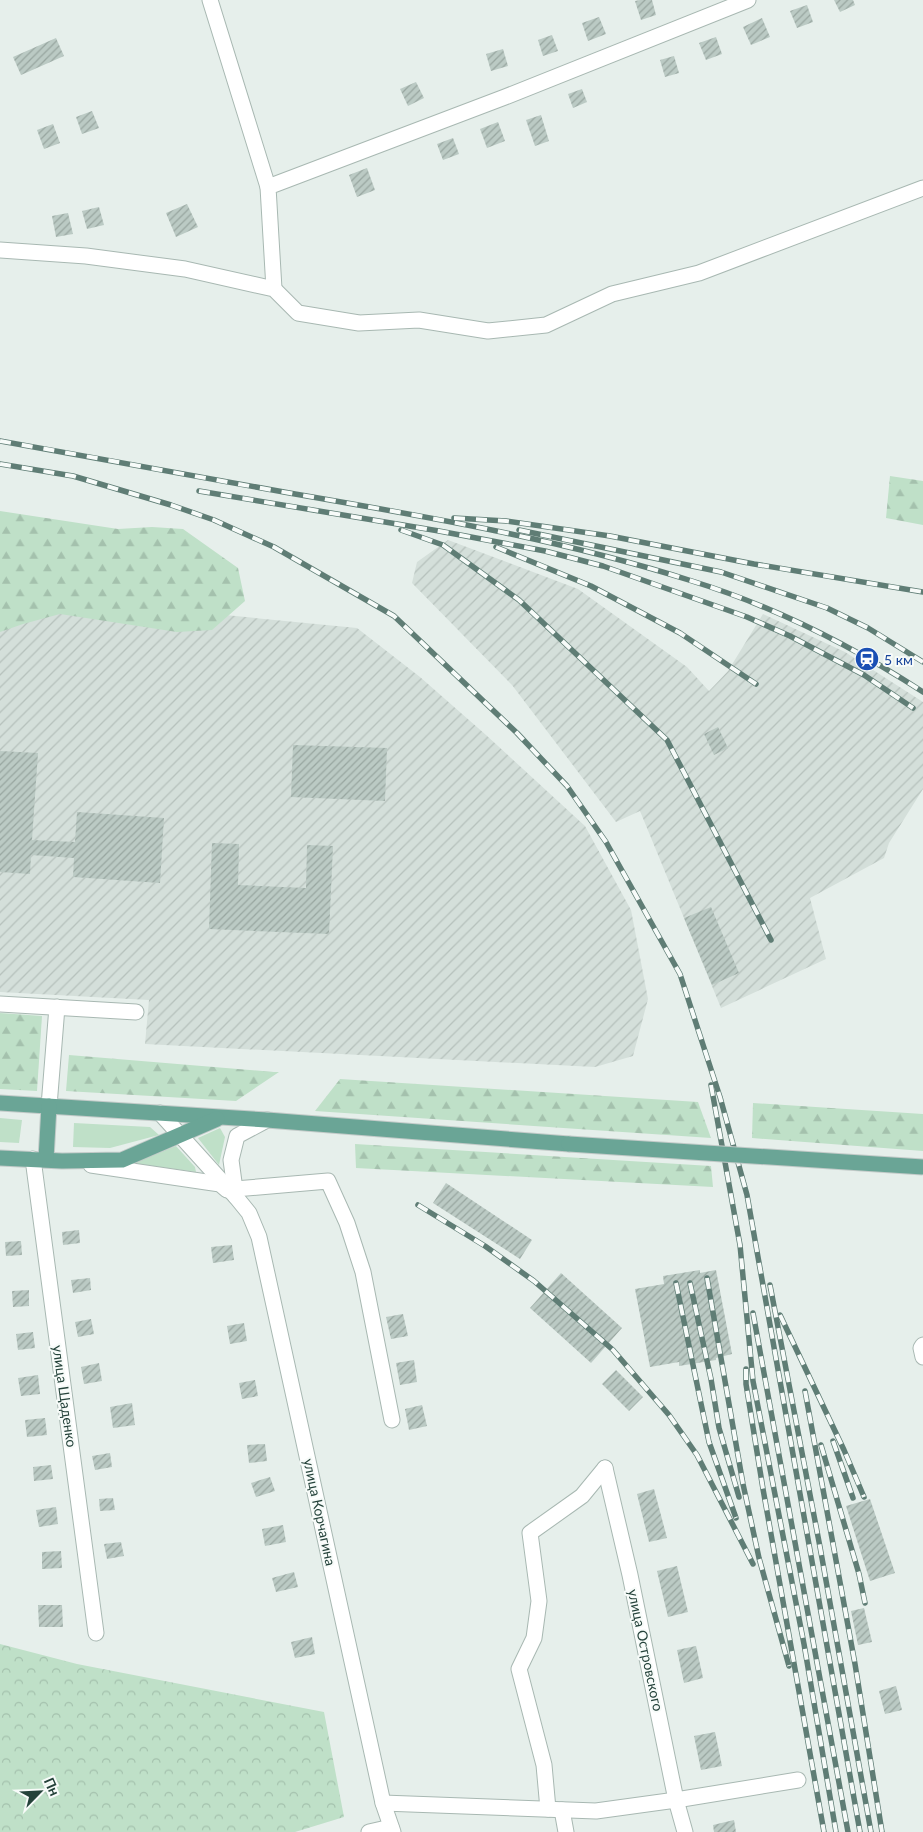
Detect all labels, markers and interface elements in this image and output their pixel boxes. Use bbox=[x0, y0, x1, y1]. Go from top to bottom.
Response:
station icon: 5 км bbox=[854, 646, 880, 672]
place label: 5 км bbox=[884, 651, 913, 668]
street label: улица Щаденко bbox=[49, 1344, 81, 1448]
street label: улица Корчагина bbox=[300, 1457, 340, 1567]
street label: улица Островского bbox=[625, 1587, 667, 1713]
north arrow bbox=[15, 1767, 65, 1817]
text: Пн bbox=[41, 1775, 64, 1798]

